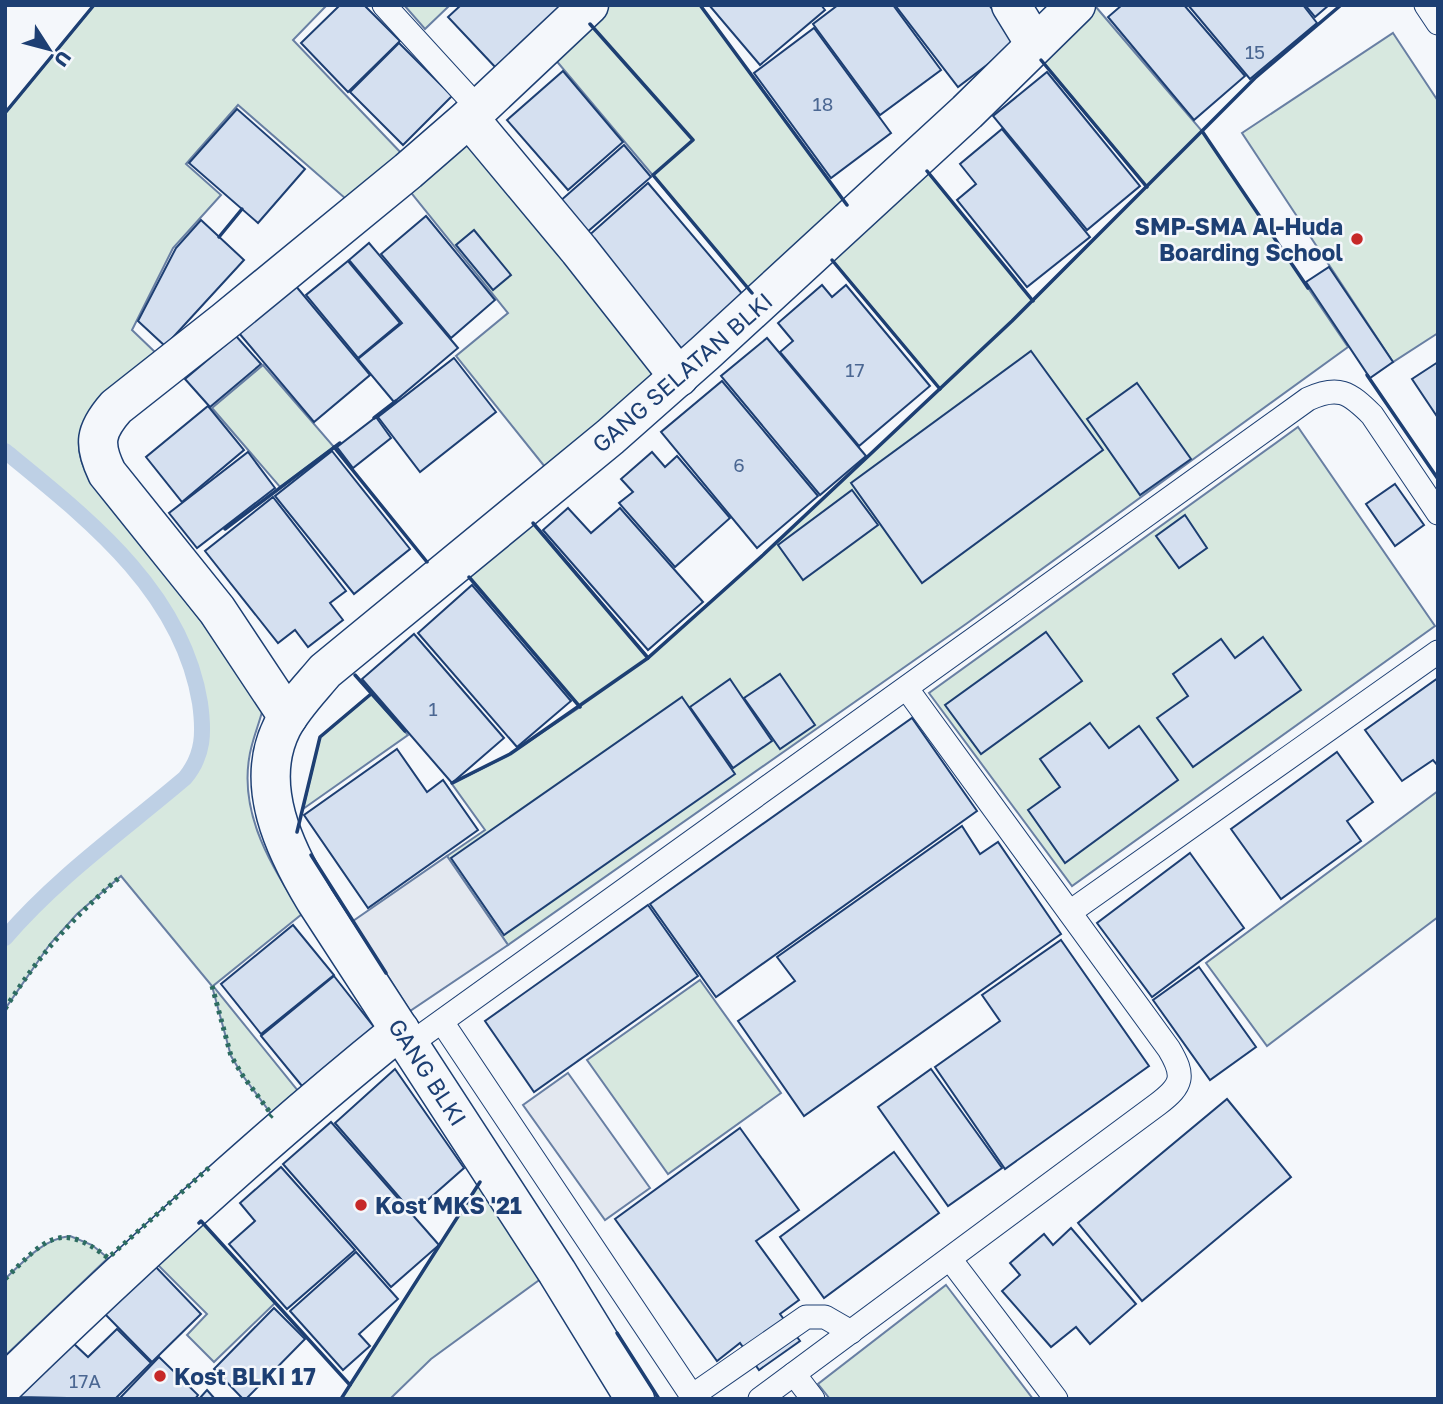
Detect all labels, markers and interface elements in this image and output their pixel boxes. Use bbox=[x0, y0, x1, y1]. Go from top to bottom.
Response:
north arrow bbox=[14, 14, 84, 84]
house number: 15 bbox=[1245, 40, 1265, 63]
text: U bbox=[50, 47, 77, 72]
house number: 18 bbox=[813, 92, 833, 115]
place label: SMP-SMA Al-Huda Boarding School bbox=[1135, 212, 1343, 266]
marker: SMP-SMA Al-Huda Boarding School bbox=[1349, 231, 1365, 247]
street label: GANG SELATAN BLKI bbox=[586, 286, 778, 458]
house number: 17 bbox=[845, 358, 865, 381]
house number: 6 bbox=[733, 453, 745, 476]
house number: 1 bbox=[428, 697, 438, 720]
street label: GANG BLKI bbox=[383, 1013, 473, 1131]
place label: Kost MKS '21 bbox=[375, 1191, 522, 1219]
marker: Kost MKS '21 bbox=[353, 1197, 369, 1213]
place label: Kost BLKI 17 bbox=[174, 1362, 316, 1390]
marker: Kost BLKI 17 bbox=[152, 1368, 168, 1384]
house number: 17A bbox=[69, 1369, 101, 1392]

